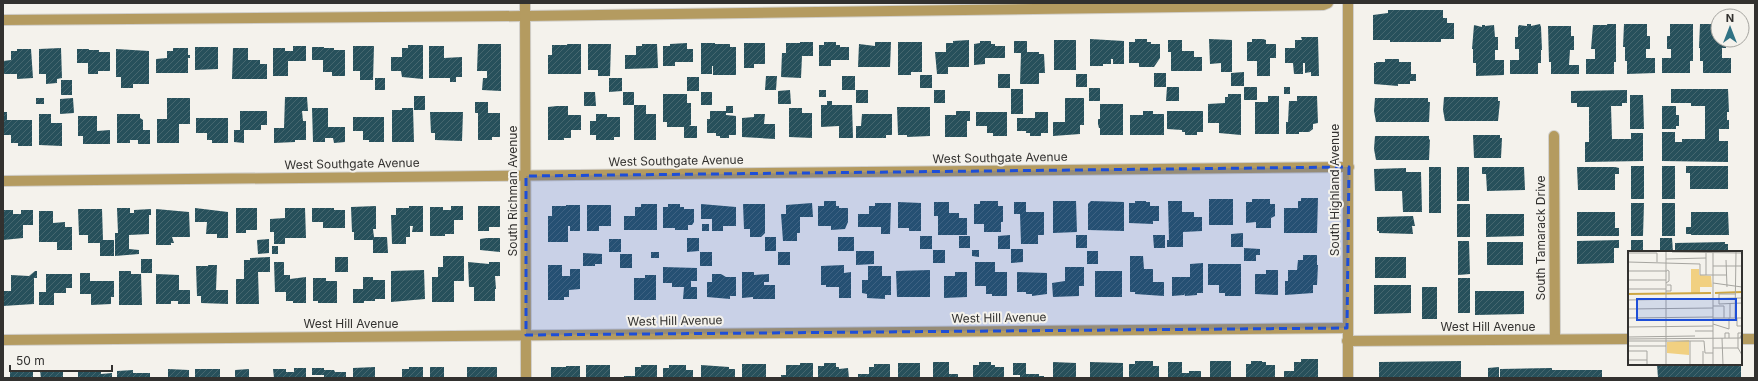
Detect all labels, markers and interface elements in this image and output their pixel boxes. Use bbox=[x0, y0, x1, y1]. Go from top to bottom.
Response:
north arrow bbox=[1710, 8, 1750, 48]
text: N bbox=[1726, 11, 1734, 25]
street label: South Highland Avenue bbox=[1327, 124, 1342, 256]
street label: South Richman Avenue bbox=[505, 126, 520, 256]
street label: West Southgate Avenue bbox=[932, 149, 1068, 166]
street label: West Southgate Avenue bbox=[608, 152, 744, 169]
street label: West Southgate Avenue bbox=[284, 155, 420, 172]
street label: South Tamarack Drive bbox=[1533, 175, 1548, 301]
inset map bbox=[1628, 251, 1742, 365]
street label: West Hill Avenue bbox=[951, 309, 1047, 326]
street label: West Hill Avenue bbox=[627, 312, 723, 329]
street label: West Hill Avenue bbox=[303, 316, 399, 331]
street label: West Hill Avenue bbox=[1440, 319, 1536, 334]
scale bar bbox=[10, 347, 112, 373]
text: 50 m bbox=[16, 353, 45, 368]

